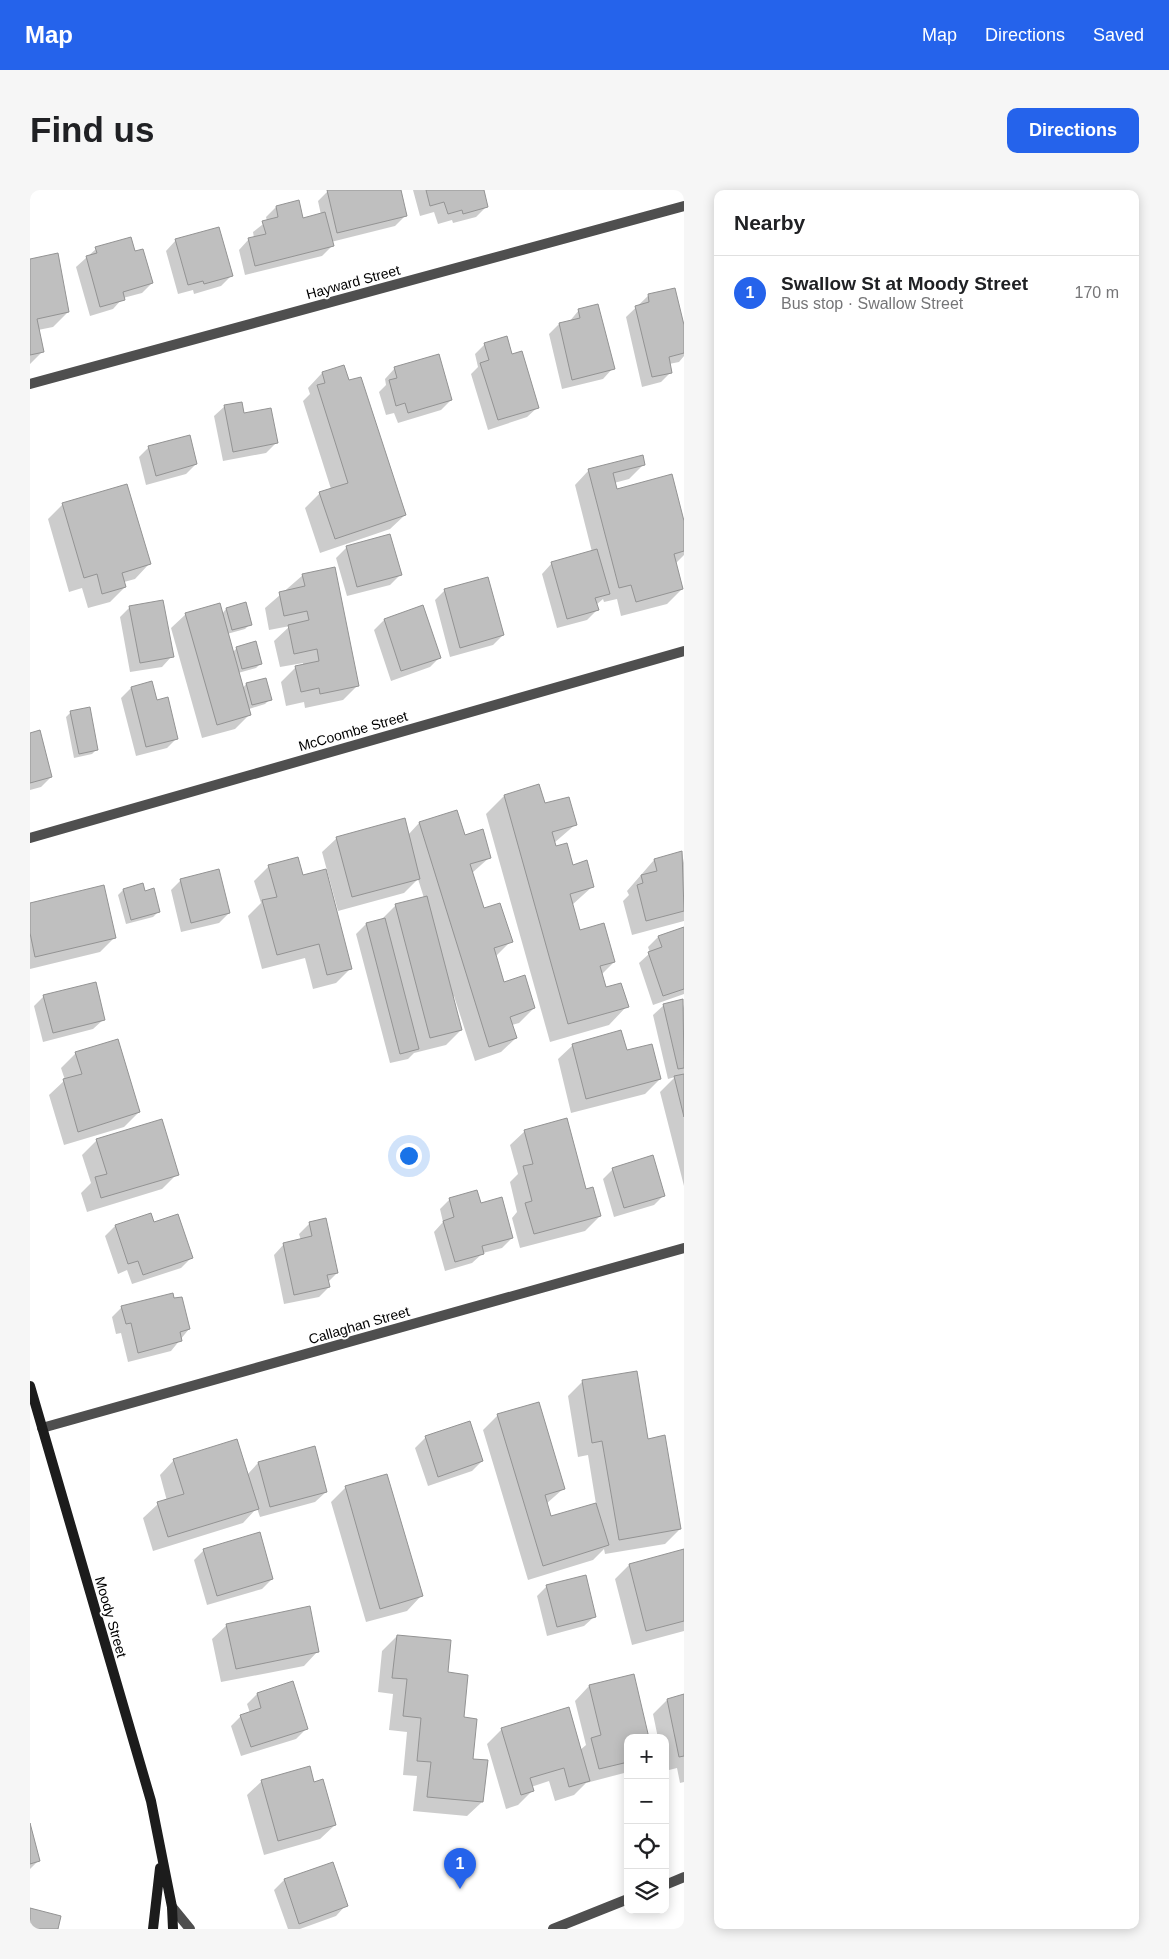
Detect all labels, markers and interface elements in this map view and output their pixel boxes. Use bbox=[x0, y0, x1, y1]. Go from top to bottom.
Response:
text: Map bbox=[25, 21, 73, 48]
text: Map bbox=[922, 25, 957, 45]
text: Directions bbox=[985, 25, 1065, 45]
text: Saved bbox=[1093, 25, 1144, 45]
button: Directions bbox=[1007, 108, 1139, 153]
text: Find us bbox=[30, 110, 154, 149]
text: Nearby bbox=[734, 211, 805, 234]
street label: Hayward Street bbox=[304, 262, 402, 302]
text: Swallow St at Moody Street bbox=[781, 273, 1028, 294]
text: 1 bbox=[746, 284, 754, 301]
text: 170 m bbox=[1075, 284, 1119, 301]
text: Bus stop · Swallow Street bbox=[781, 295, 963, 312]
street label: McCoombe Street bbox=[297, 708, 410, 754]
your location bbox=[396, 1143, 422, 1169]
street label: Callaghan Street bbox=[307, 1303, 411, 1347]
street label: Moody Street bbox=[92, 1575, 130, 1659]
map controls bbox=[624, 1734, 669, 1914]
button: + bbox=[624, 1734, 669, 1779]
button: − bbox=[624, 1779, 669, 1824]
button: locate bbox=[624, 1824, 669, 1869]
pin: 1 bbox=[444, 1848, 476, 1889]
button: layers bbox=[624, 1869, 669, 1914]

